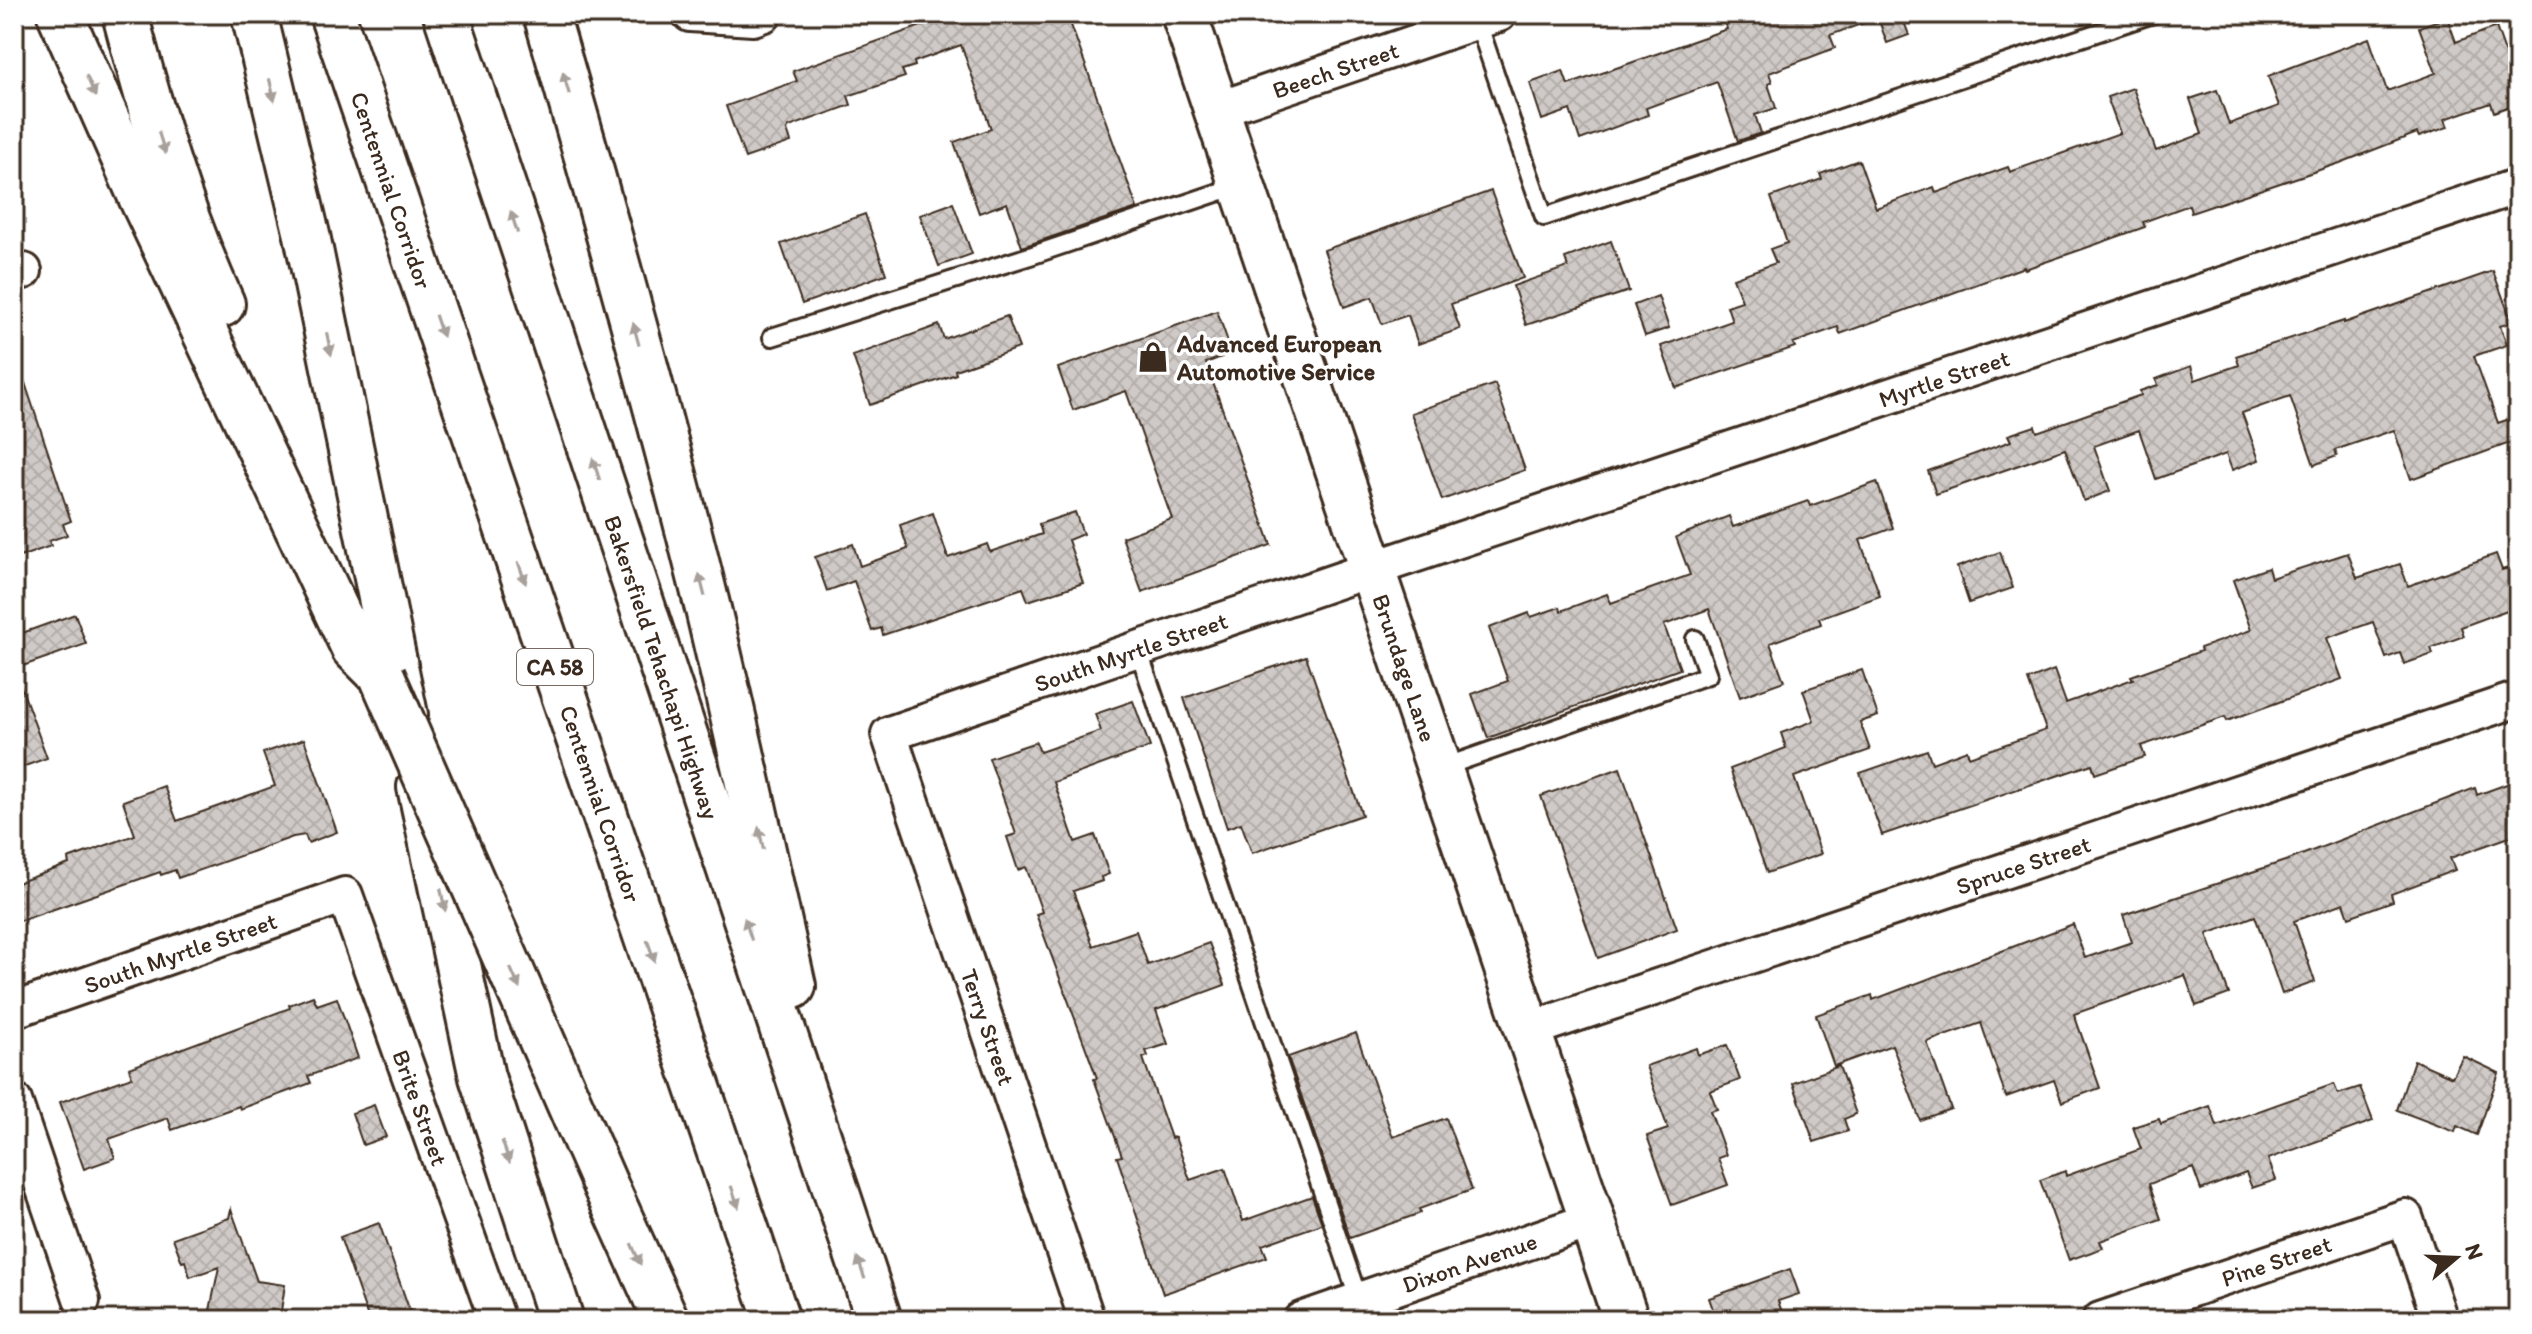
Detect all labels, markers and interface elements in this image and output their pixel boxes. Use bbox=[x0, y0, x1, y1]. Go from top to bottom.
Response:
street label: Beech Street bbox=[1269, 35, 1402, 104]
one-way arrow bbox=[559, 71, 572, 95]
one-way arrow bbox=[84, 74, 97, 97]
one-way arrow bbox=[267, 78, 279, 103]
street label: Centennial Corridor bbox=[345, 88, 439, 293]
one-way arrow bbox=[157, 131, 169, 155]
one-way arrow bbox=[508, 210, 520, 234]
one-way arrow bbox=[433, 315, 445, 339]
one-way arrow bbox=[629, 321, 641, 346]
place label: Advanced European Automotive Service bbox=[1176, 329, 1382, 386]
one-way arrow bbox=[323, 331, 336, 356]
shop icon: Advanced European Automotive Service bbox=[1136, 340, 1170, 374]
street label: Myrtle Street bbox=[1875, 343, 2013, 413]
one-way arrow bbox=[589, 457, 602, 481]
street label: Bakersfield Tehachapi Highway bbox=[599, 511, 726, 823]
one-way arrow bbox=[517, 561, 529, 585]
one-way arrow bbox=[695, 572, 707, 597]
street label: Brundage Lane bbox=[1367, 590, 1444, 745]
street label: South Myrtle Street bbox=[1030, 605, 1231, 698]
road number: CA 58 bbox=[517, 649, 593, 685]
street label: Centennial Corridor bbox=[554, 701, 648, 906]
one-way arrow bbox=[754, 825, 767, 850]
street label: Spruce Street bbox=[1952, 828, 2094, 900]
one-way arrow bbox=[438, 888, 450, 913]
street label: South Myrtle Street bbox=[80, 905, 280, 999]
one-way arrow bbox=[741, 916, 753, 940]
one-way arrow bbox=[646, 939, 658, 963]
street label: Terry Street bbox=[955, 965, 1021, 1089]
one-way arrow bbox=[508, 967, 521, 990]
street label: Brite Street bbox=[387, 1046, 455, 1169]
one-way arrow bbox=[500, 1140, 512, 1164]
one-way arrow bbox=[730, 1186, 742, 1210]
north arrow bbox=[2416, 1218, 2496, 1298]
street label: Dixon Avenue bbox=[1398, 1226, 1541, 1299]
street label: Pine Street bbox=[2217, 1228, 2335, 1293]
text: N bbox=[2459, 1240, 2490, 1263]
one-way arrow bbox=[629, 1242, 643, 1265]
one-way arrow bbox=[854, 1255, 866, 1279]

